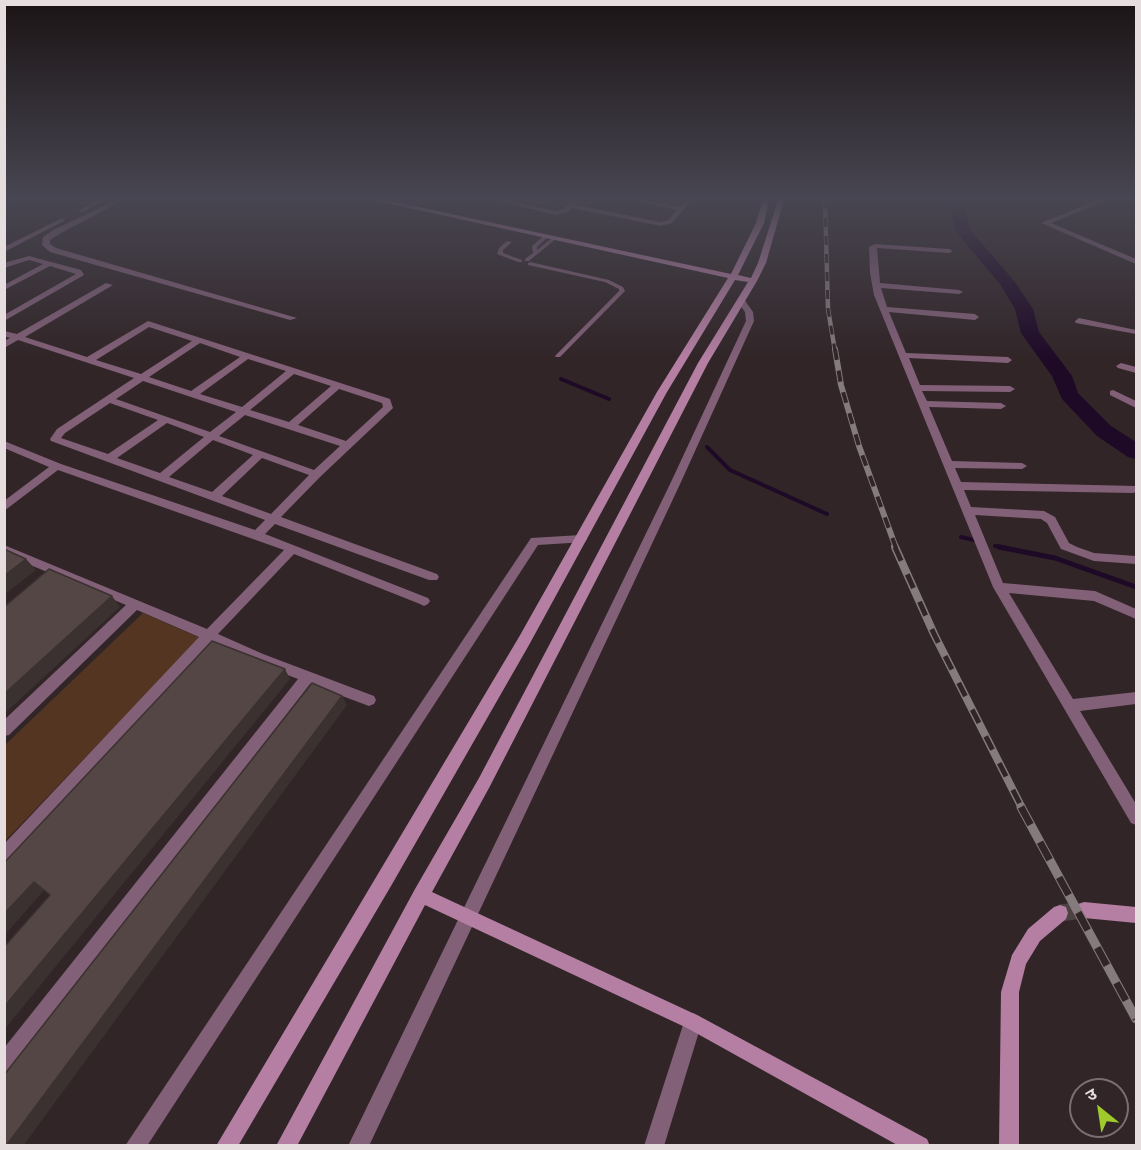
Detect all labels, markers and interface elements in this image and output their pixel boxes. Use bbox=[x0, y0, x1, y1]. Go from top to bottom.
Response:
north arrow bbox=[1069, 1078, 1129, 1138]
text: उ bbox=[1081, 1082, 1101, 1106]

